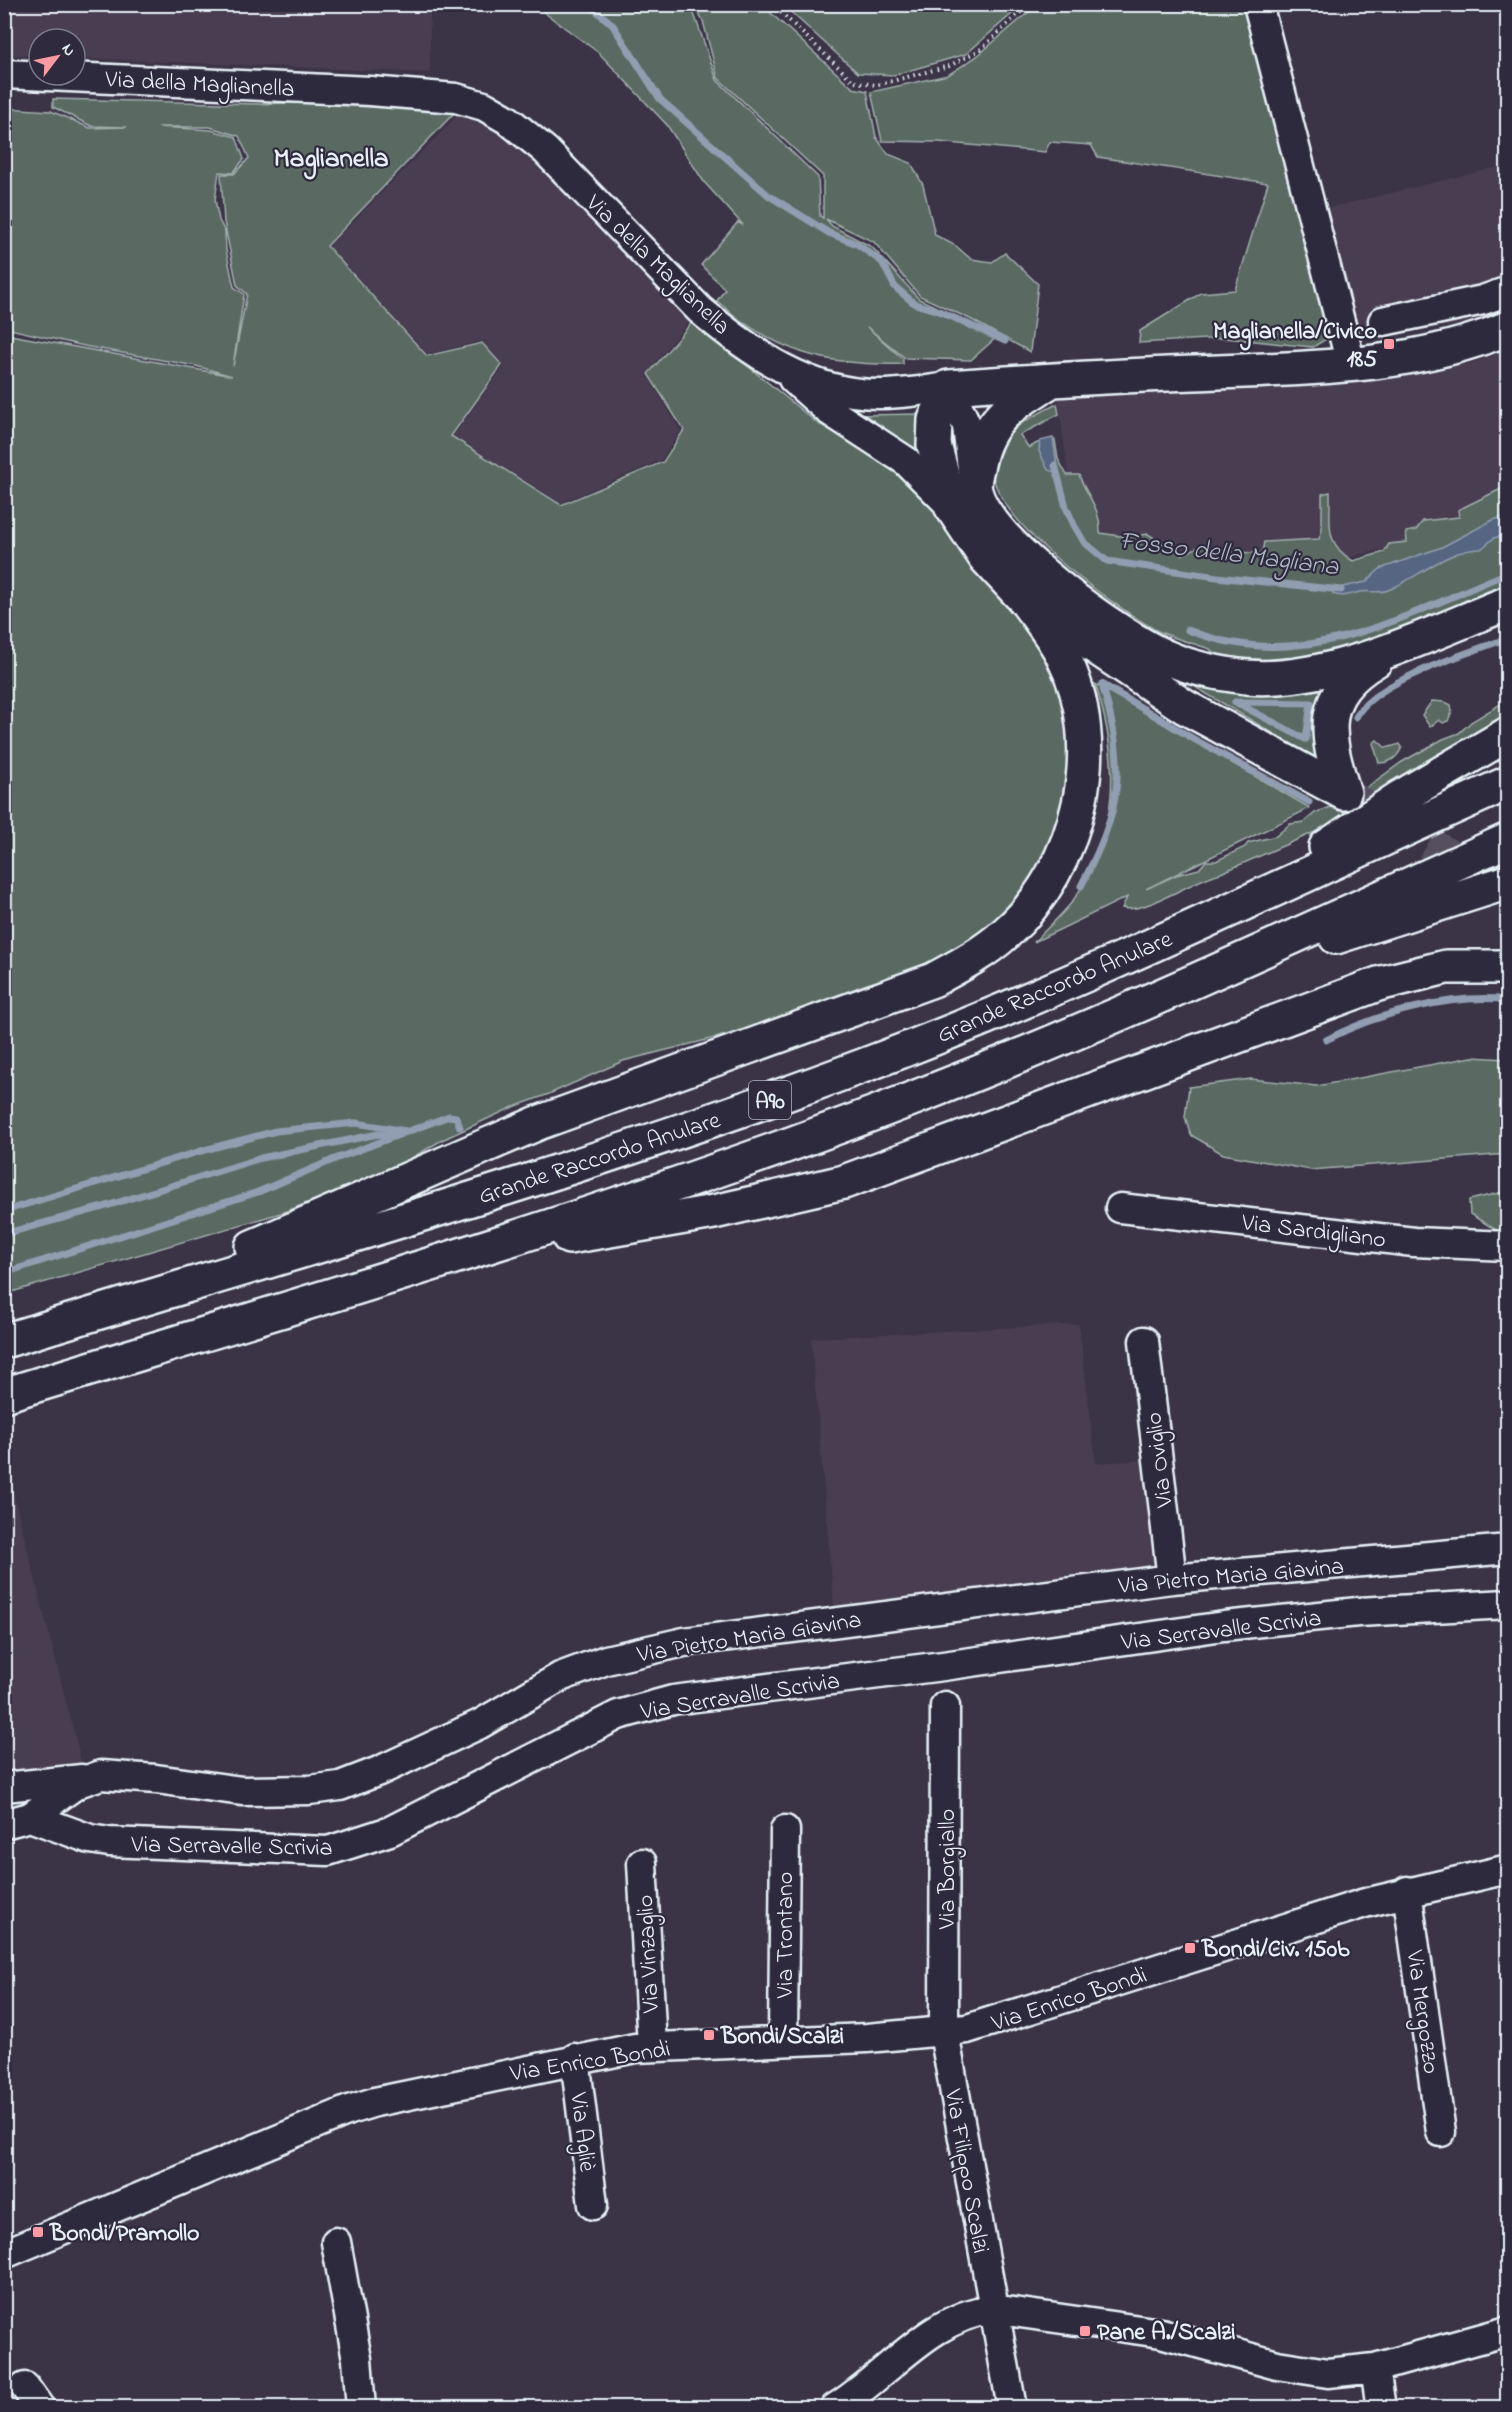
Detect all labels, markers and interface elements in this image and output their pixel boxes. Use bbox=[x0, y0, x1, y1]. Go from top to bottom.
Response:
north arrow bbox=[27, 27, 87, 87]
text: N bbox=[55, 39, 81, 61]
street label: Via della Maglianella bbox=[103, 63, 295, 108]
district label: Maglianella bbox=[273, 140, 389, 180]
street label: Via della Maglianella bbox=[576, 187, 738, 344]
place label: Maglianella/Civico 185 bbox=[1213, 315, 1377, 378]
marker: Maglianella/Civico 185 bbox=[1382, 337, 1396, 351]
water label: Fosso della Magliana bbox=[1117, 523, 1341, 587]
street label: Grande Raccordo Anulare bbox=[932, 923, 1178, 1054]
road number: A90 bbox=[749, 1081, 791, 1119]
street label: Grande Raccordo Anulare bbox=[474, 1104, 725, 1215]
street label: Via Sardigliano bbox=[1239, 1206, 1388, 1259]
street label: Via Oviglio bbox=[1137, 1410, 1184, 1510]
street label: Via Pietro Maria Giavina bbox=[1116, 1550, 1345, 1605]
street label: Via Serravalle Scrivia bbox=[1118, 1602, 1323, 1661]
street label: Via Pietro Maria Giavina bbox=[634, 1603, 864, 1674]
street label: Via Serravalle Scrivia bbox=[637, 1664, 842, 1731]
street label: Via Borgiallo bbox=[931, 1809, 966, 1930]
street label: Via Serravalle Scrivia bbox=[130, 1828, 333, 1867]
street label: Via Trontano bbox=[769, 1872, 804, 1999]
street label: Via Vinzaglio bbox=[629, 1894, 670, 2015]
place label: Bondi/Civ. 150b bbox=[1201, 1933, 1350, 1968]
marker: Bondi/Civ. 150b bbox=[1183, 1941, 1197, 1955]
street label: Via Mergozzo bbox=[1395, 1947, 1448, 2076]
street label: Via Enrico Bondi bbox=[987, 1959, 1152, 2042]
place label: Bondi/Scalzi bbox=[720, 2020, 844, 2055]
marker: Bondi/Scalzi bbox=[702, 2028, 716, 2042]
street label: Via Enrico Bondi bbox=[507, 2033, 673, 2093]
street label: Via Filippo Scalzi bbox=[934, 2086, 997, 2256]
street label: Via Agliè bbox=[559, 2090, 604, 2174]
place label: Bondi/Pramollo bbox=[49, 2217, 200, 2252]
marker: Bondi/Pramollo bbox=[31, 2225, 45, 2239]
place label: Pane A./Scalzi bbox=[1097, 2316, 1236, 2351]
marker: Pane A./Scalzi bbox=[1078, 2324, 1092, 2338]

